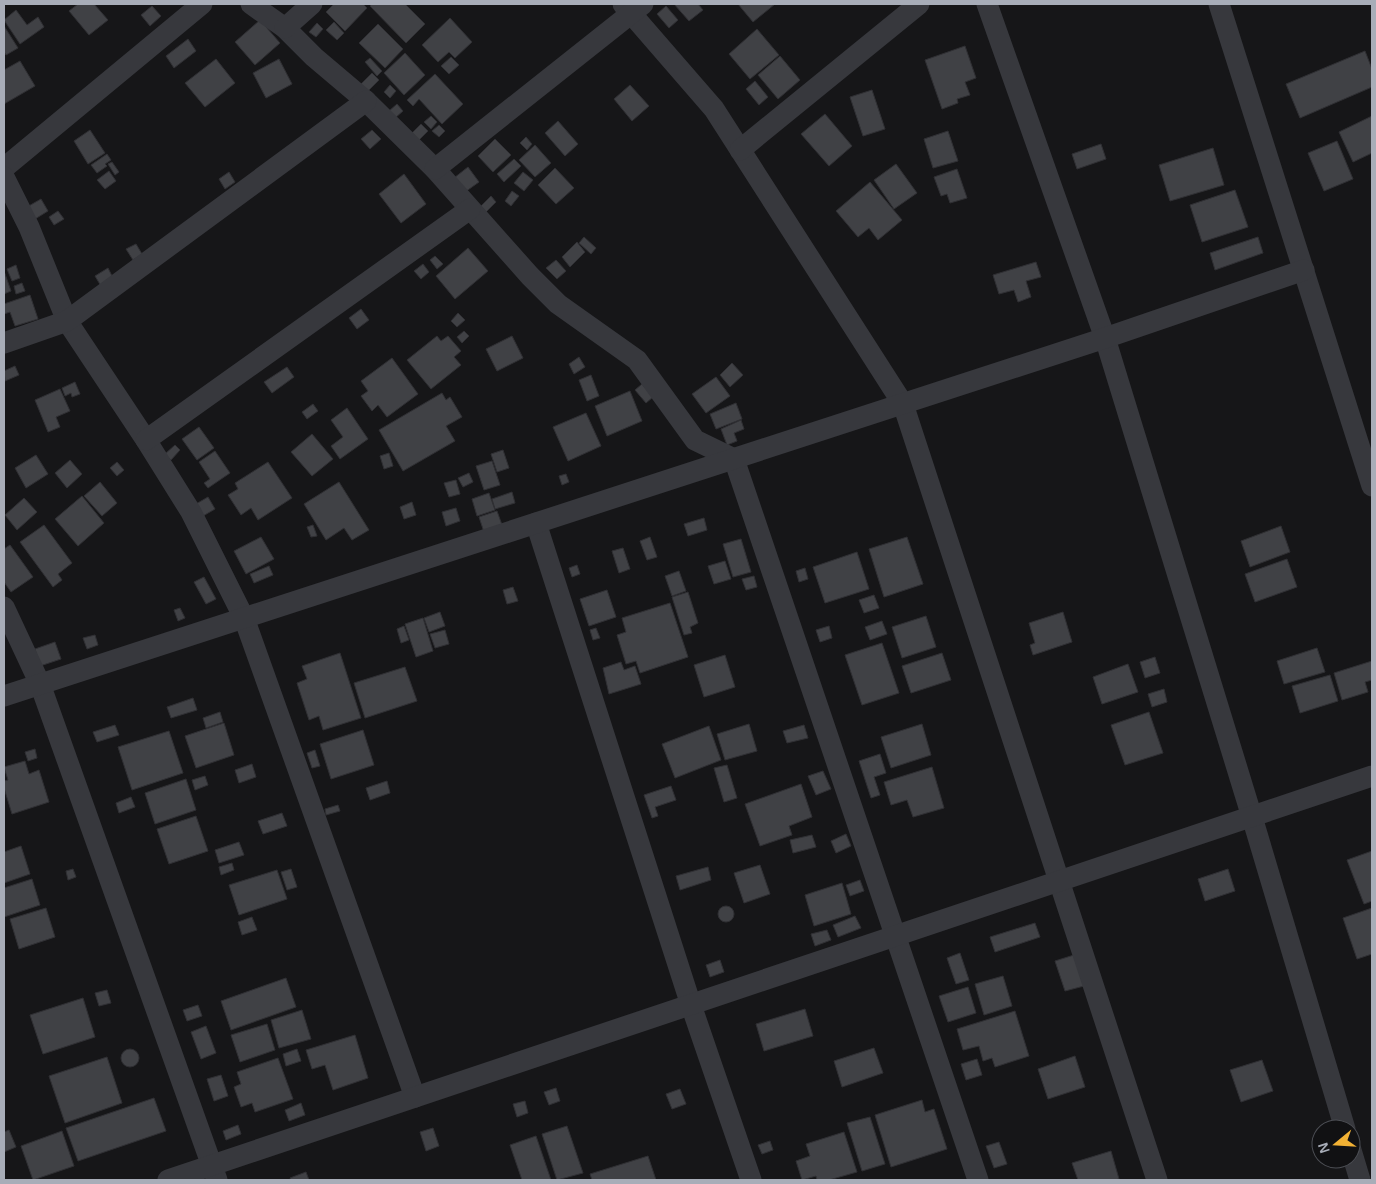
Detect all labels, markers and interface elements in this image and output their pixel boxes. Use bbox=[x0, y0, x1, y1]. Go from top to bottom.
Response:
north arrow bbox=[1311, 1119, 1361, 1169]
text: N bbox=[1314, 1141, 1333, 1155]

